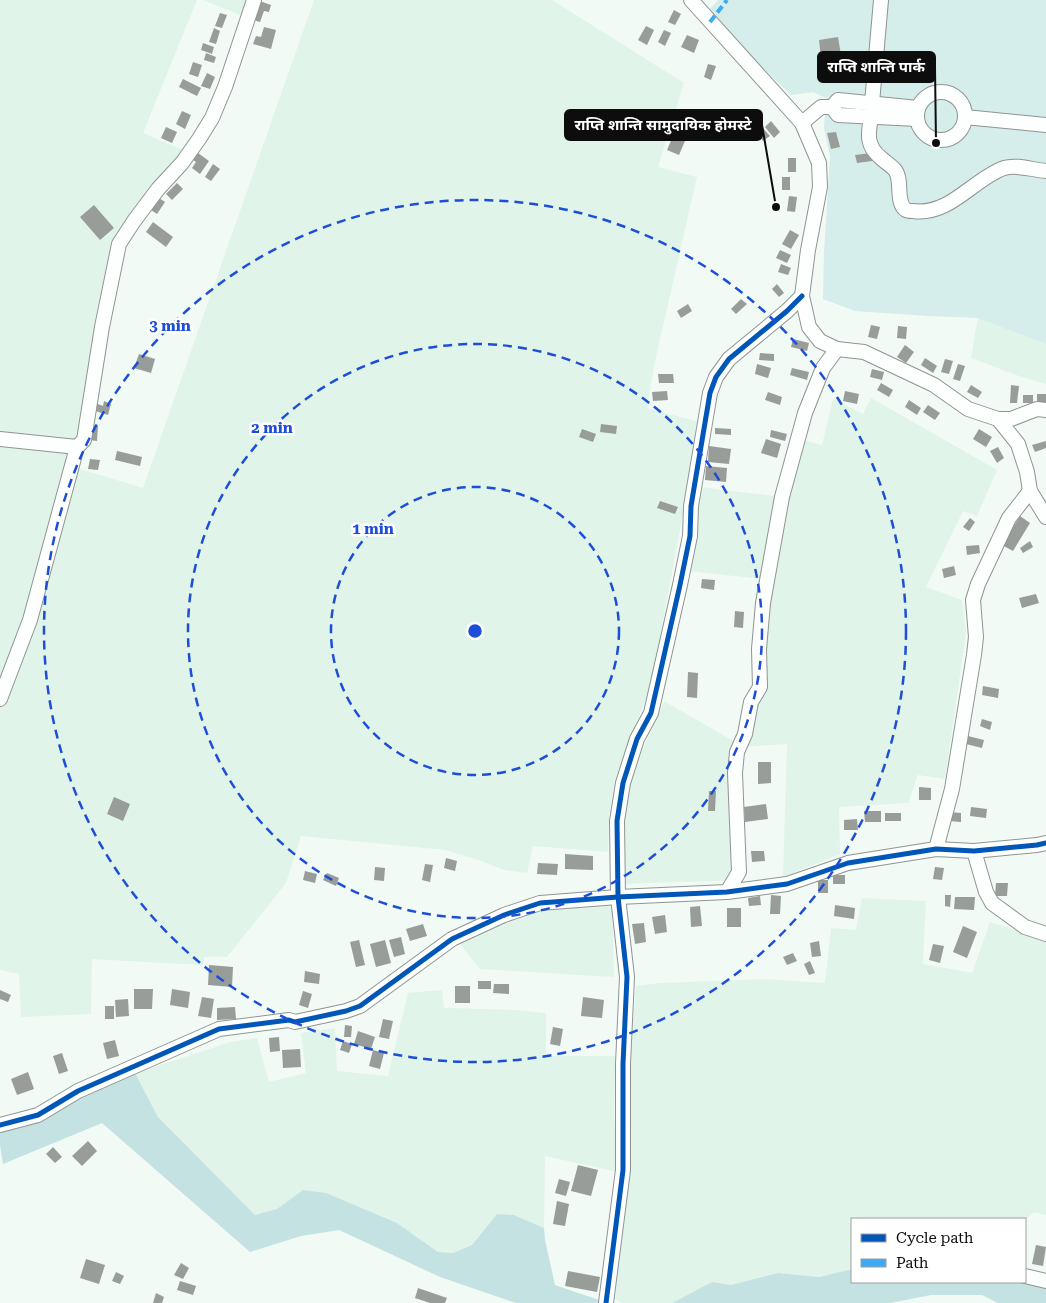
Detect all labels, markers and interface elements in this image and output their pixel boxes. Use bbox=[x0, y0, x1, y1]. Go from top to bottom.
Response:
callout: राप्ति शान्ति पार्क bbox=[818, 52, 935, 82]
text: राप्ति शान्ति पार्क bbox=[827, 58, 925, 76]
callout: राप्ति शान्ति सामुदायिक होमस्टे bbox=[565, 110, 762, 140]
text: राप्ति शान्ति सामुदायिक होमस्टे bbox=[574, 116, 752, 135]
text: 3 min bbox=[149, 317, 191, 335]
text: 2 min bbox=[251, 419, 293, 437]
text: 1 min bbox=[352, 520, 394, 538]
centre of rings bbox=[466, 622, 484, 640]
legend bbox=[851, 1218, 1026, 1283]
text: Cycle path bbox=[896, 1229, 974, 1247]
text: Path bbox=[896, 1254, 929, 1272]

